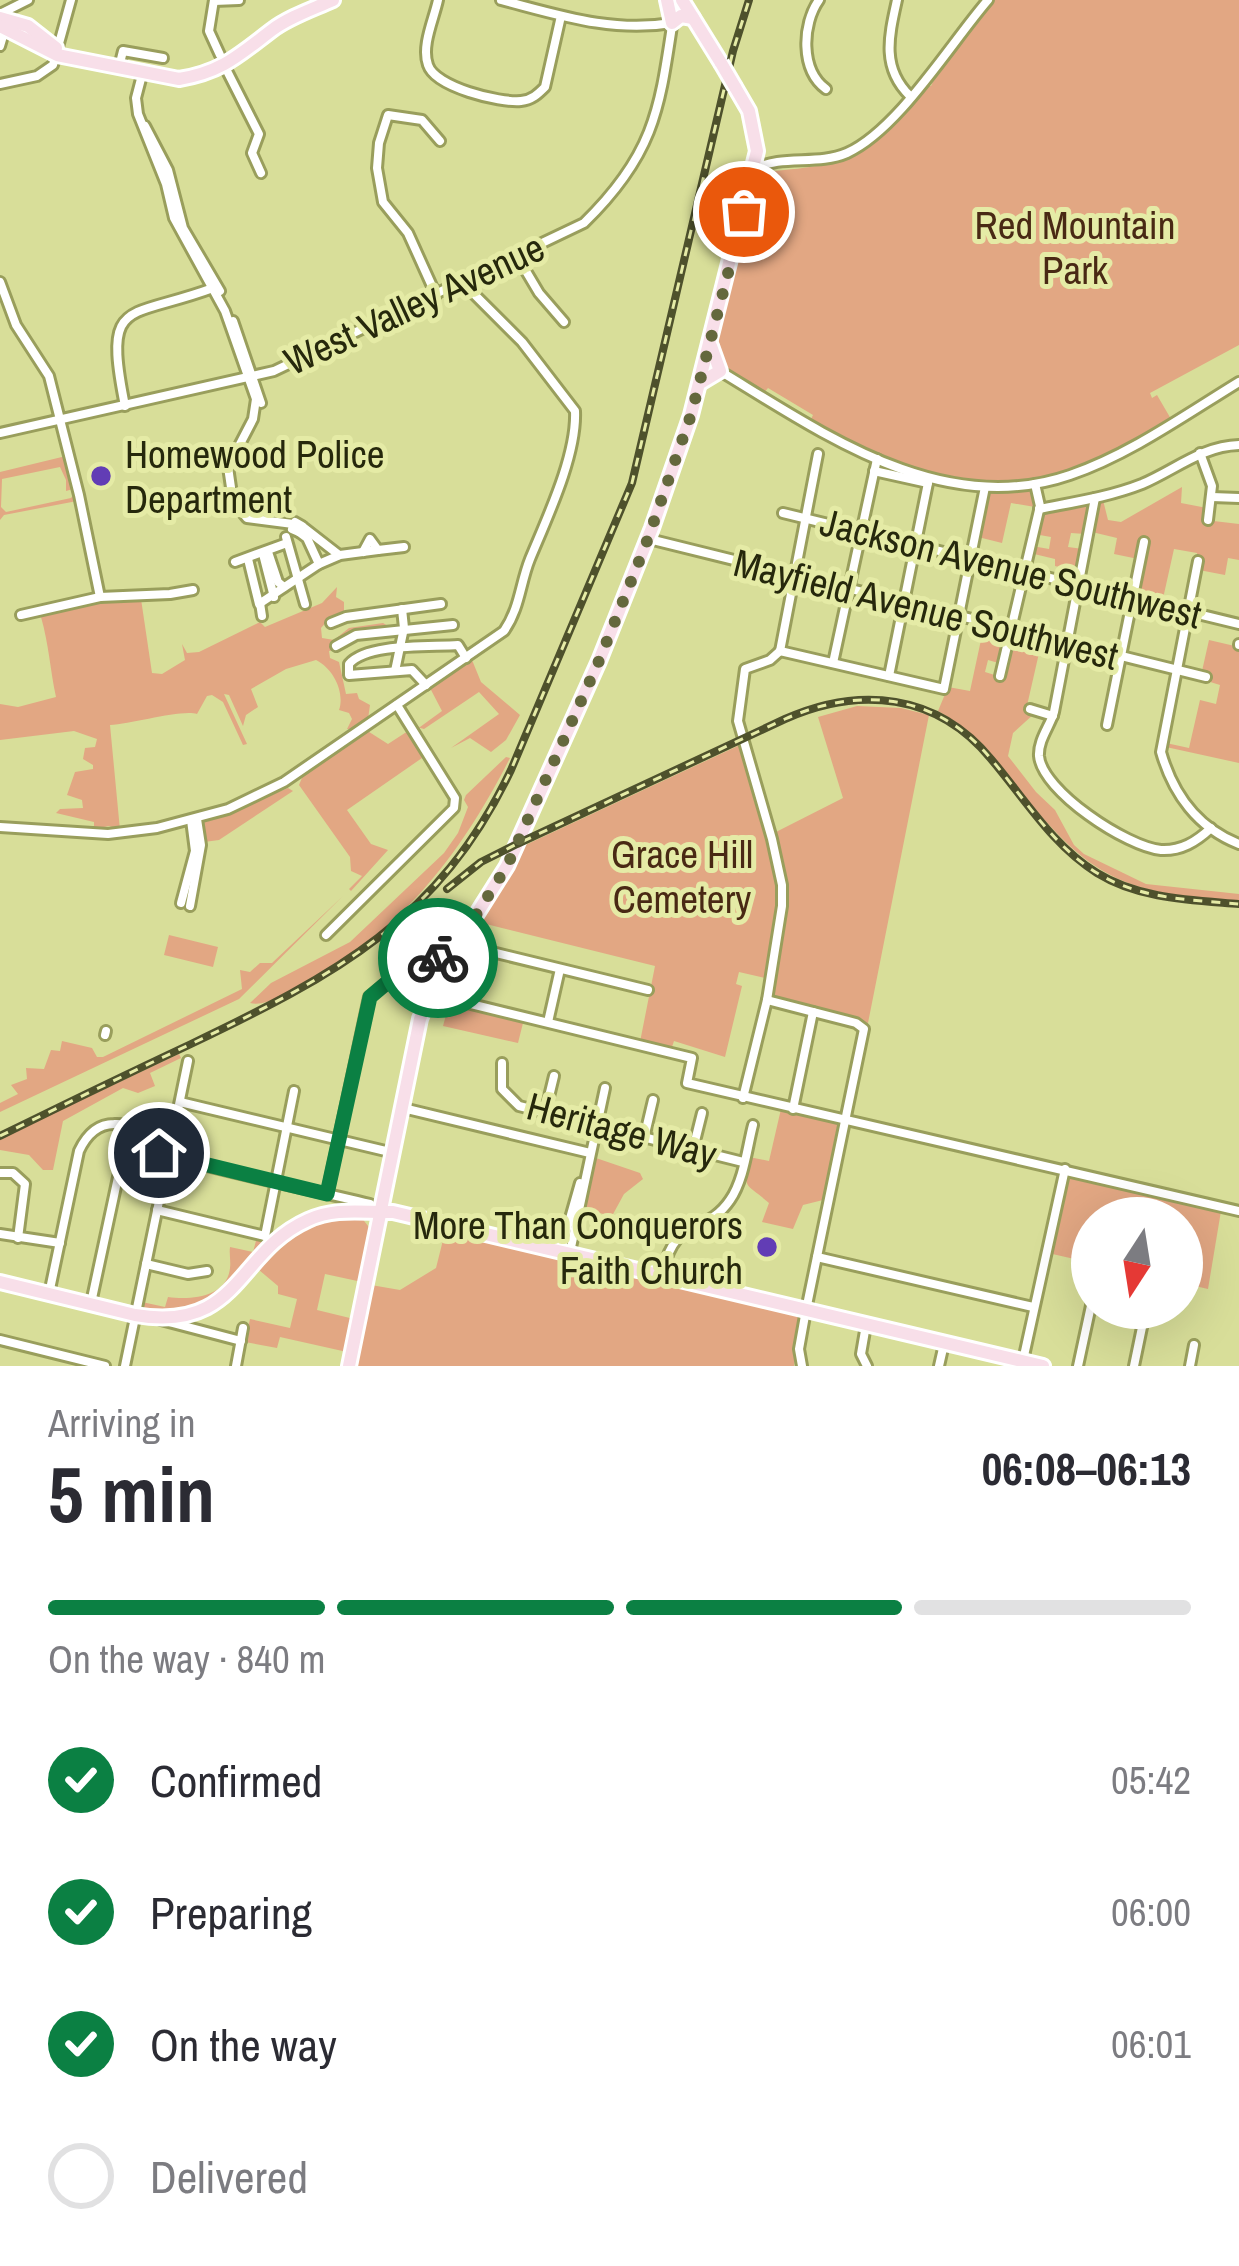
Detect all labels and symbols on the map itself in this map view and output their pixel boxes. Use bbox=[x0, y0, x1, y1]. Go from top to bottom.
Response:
pin bbox=[693, 161, 795, 263]
park label: Red Mountain Park bbox=[975, 199, 1175, 296]
street label: West Valley Avenue bbox=[276, 221, 552, 387]
place label: Homewood Police Department bbox=[125, 428, 385, 525]
marker: Homewood Police Department bbox=[88, 463, 114, 489]
street label: Jackson Avenue Southwest bbox=[815, 496, 1207, 640]
street label: Mayfield Avenue Southwest bbox=[728, 536, 1124, 682]
park label: Grace Hill Cemetery bbox=[611, 828, 753, 925]
courier bbox=[378, 898, 498, 1018]
street label: Heritage Way bbox=[521, 1080, 723, 1180]
pin bbox=[108, 1102, 210, 1204]
north arrow bbox=[1071, 1197, 1203, 1329]
place label: More Than Conquerors Faith Church bbox=[413, 1199, 743, 1296]
marker: More Than Conquerors Faith Church bbox=[754, 1234, 780, 1260]

